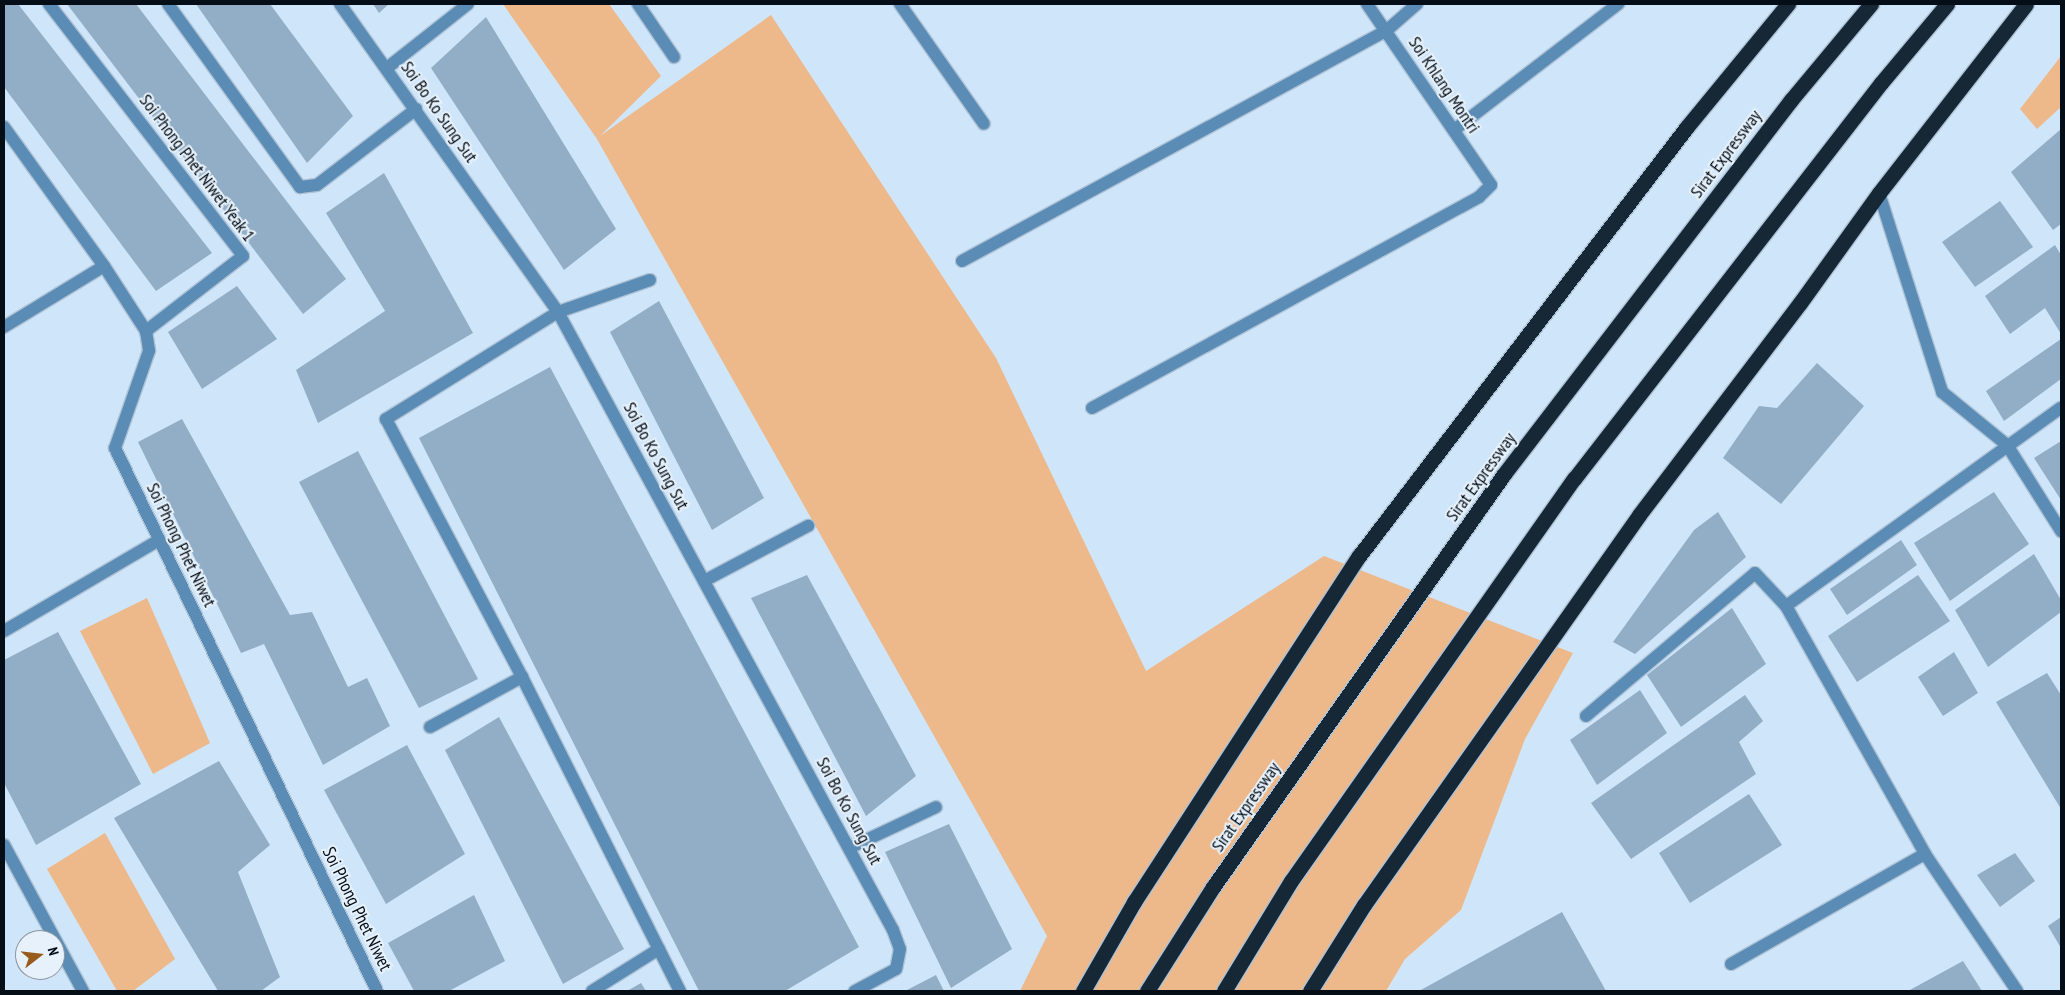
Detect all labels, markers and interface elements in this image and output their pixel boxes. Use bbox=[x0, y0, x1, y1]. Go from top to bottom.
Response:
street label: Soi Khlang Montri bbox=[1404, 33, 1484, 137]
street label: Soi Bo Ko Sung Sut bbox=[396, 57, 482, 167]
street label: Soi Phong Phet Niwet Yeak 1 bbox=[134, 90, 260, 246]
street label: Sirat Expressway bbox=[1686, 106, 1766, 202]
street label: Soi Bo Ko Sung Sut bbox=[619, 399, 693, 513]
street label: Sirat Expressway bbox=[1442, 428, 1520, 526]
street label: Soi Phong Phet Niwet bbox=[142, 480, 220, 610]
street label: Soi Bo Ko Sung Sut bbox=[812, 754, 886, 868]
street label: Sirat Expressway bbox=[1207, 758, 1285, 856]
street label: Soi Phong Phet Niwet bbox=[318, 844, 396, 974]
north arrow bbox=[15, 930, 65, 980]
text: N bbox=[44, 945, 63, 957]

